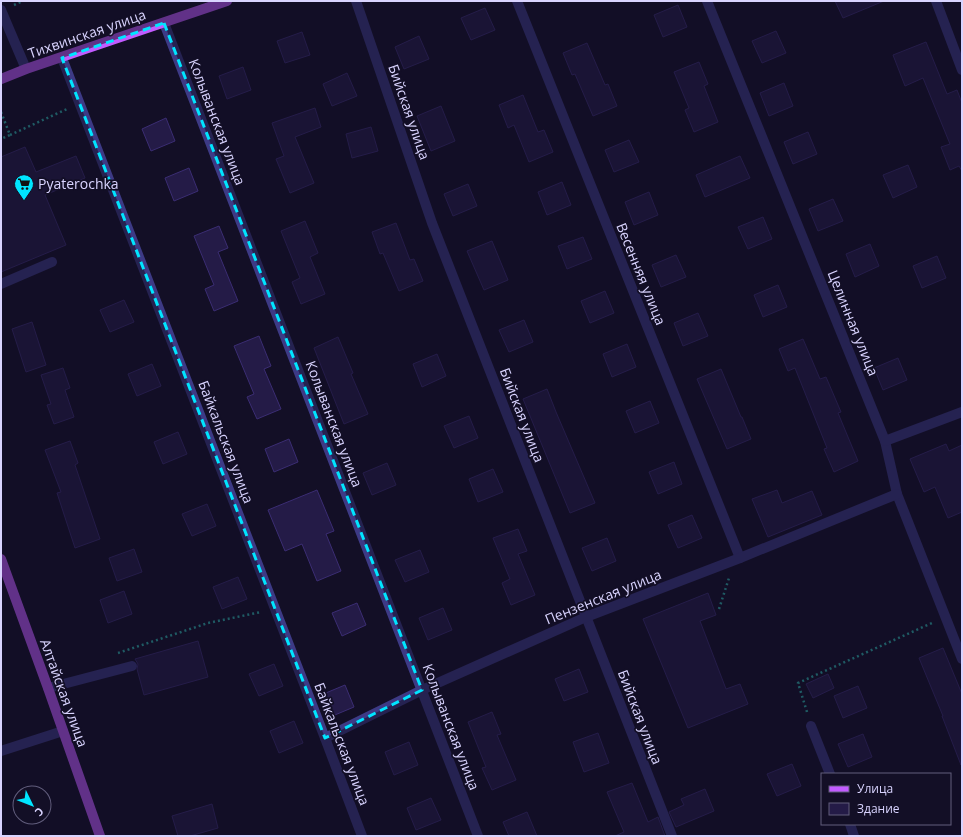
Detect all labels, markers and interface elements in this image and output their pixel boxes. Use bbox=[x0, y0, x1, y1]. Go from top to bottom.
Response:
street label: Тихвинская улица bbox=[25, 4, 148, 63]
street label: Колыванская улица bbox=[185, 56, 250, 188]
street label: Бийская улица bbox=[384, 61, 435, 162]
supermarket icon: Pyaterochka bbox=[13, 173, 35, 201]
place label: Pyaterochka bbox=[38, 174, 119, 193]
street label: Весенняя улица bbox=[612, 220, 671, 328]
street label: Целинная улица bbox=[824, 267, 883, 379]
street label: Колыванская улица bbox=[302, 358, 367, 490]
street label: Бийская улица bbox=[496, 365, 549, 465]
street label: Байкальская улица bbox=[194, 378, 259, 506]
street label: Пензенская улица bbox=[542, 565, 664, 629]
street label: Алтайская улица bbox=[36, 636, 93, 750]
street label: Колыванская улица bbox=[419, 661, 484, 793]
street label: Бийская улица bbox=[614, 667, 667, 767]
street label: Байкальская улица bbox=[310, 680, 375, 808]
legend bbox=[821, 773, 951, 825]
text: Улица bbox=[857, 780, 893, 797]
north arrow bbox=[12, 785, 52, 825]
text: Здание bbox=[857, 800, 900, 817]
text: С bbox=[32, 804, 48, 820]

